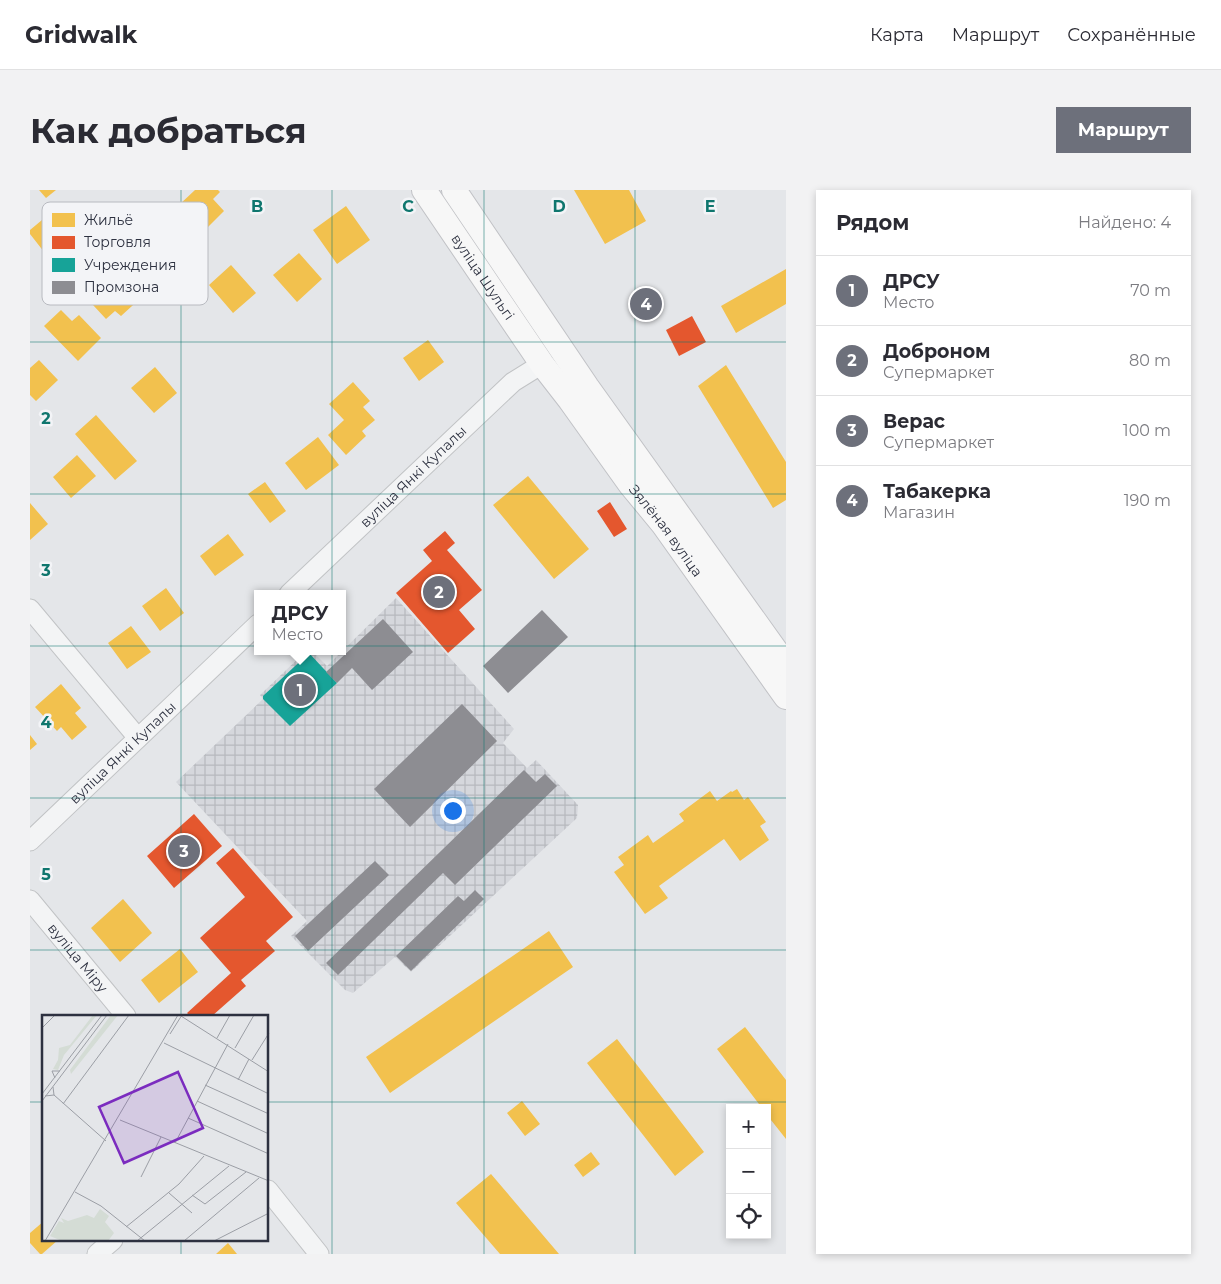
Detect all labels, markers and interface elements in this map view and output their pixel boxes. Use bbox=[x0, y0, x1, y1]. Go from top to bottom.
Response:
text: Gridwalk bbox=[25, 20, 137, 49]
text: Карта bbox=[870, 24, 924, 46]
text: Маршрут bbox=[952, 24, 1039, 46]
text: Сохранённые bbox=[1067, 24, 1196, 46]
button: Маршрут bbox=[1056, 107, 1191, 153]
text: Как добраться bbox=[30, 109, 307, 152]
text: B bbox=[251, 197, 263, 216]
text: C bbox=[402, 197, 414, 216]
text: D bbox=[552, 197, 566, 216]
text: E bbox=[705, 197, 715, 216]
legend bbox=[42, 202, 208, 305]
text: Рядом bbox=[836, 210, 909, 235]
text: Жильё bbox=[84, 211, 133, 229]
text: Найдено: 4 bbox=[1078, 213, 1171, 232]
street label: вуліца Шульгі bbox=[447, 230, 518, 323]
text: Торговля bbox=[84, 233, 151, 251]
text: Учреждения bbox=[84, 256, 176, 274]
text: ДРСУ bbox=[883, 270, 940, 293]
text: Промзона bbox=[84, 278, 159, 296]
text: 1 bbox=[849, 281, 855, 300]
text: 70 m bbox=[1130, 281, 1171, 300]
pin: 4 bbox=[630, 285, 662, 323]
text: Место bbox=[883, 293, 935, 312]
text: Доброном bbox=[883, 340, 991, 363]
text: 2 bbox=[847, 351, 857, 370]
text: 80 m bbox=[1129, 351, 1171, 370]
text: Супермаркет bbox=[883, 363, 994, 382]
text: 2 bbox=[41, 409, 51, 428]
text: Верас bbox=[883, 410, 945, 433]
text: 3 bbox=[847, 421, 857, 440]
text: 100 m bbox=[1123, 421, 1171, 440]
street label: вуліца Янкі Купалы bbox=[356, 422, 470, 531]
text: Супермаркет bbox=[883, 433, 994, 452]
text: Табакерка bbox=[883, 480, 991, 503]
street label: Зялёная вуліца bbox=[625, 481, 707, 580]
text: 4 bbox=[846, 491, 858, 510]
text: 190 m bbox=[1124, 491, 1171, 510]
text: Магазин bbox=[883, 503, 955, 522]
text: 3 bbox=[40, 561, 51, 580]
pin: 2 bbox=[423, 573, 455, 611]
popup bbox=[254, 590, 346, 655]
text: ДРСУ bbox=[272, 602, 328, 625]
text: Место bbox=[272, 625, 323, 644]
pin: 1 bbox=[284, 671, 316, 709]
street label: вуліца Янкі Купалы bbox=[66, 698, 180, 808]
text: 4 bbox=[40, 713, 52, 732]
your location bbox=[440, 798, 466, 824]
pin: 3 bbox=[168, 832, 200, 870]
text: 5 bbox=[41, 865, 51, 884]
street label: вуліца Міру bbox=[44, 919, 112, 996]
inset map bbox=[42, 1015, 269, 1242]
map controls bbox=[726, 1104, 771, 1239]
button: + bbox=[726, 1104, 771, 1149]
button: − bbox=[726, 1149, 771, 1194]
button: locate bbox=[726, 1194, 771, 1239]

